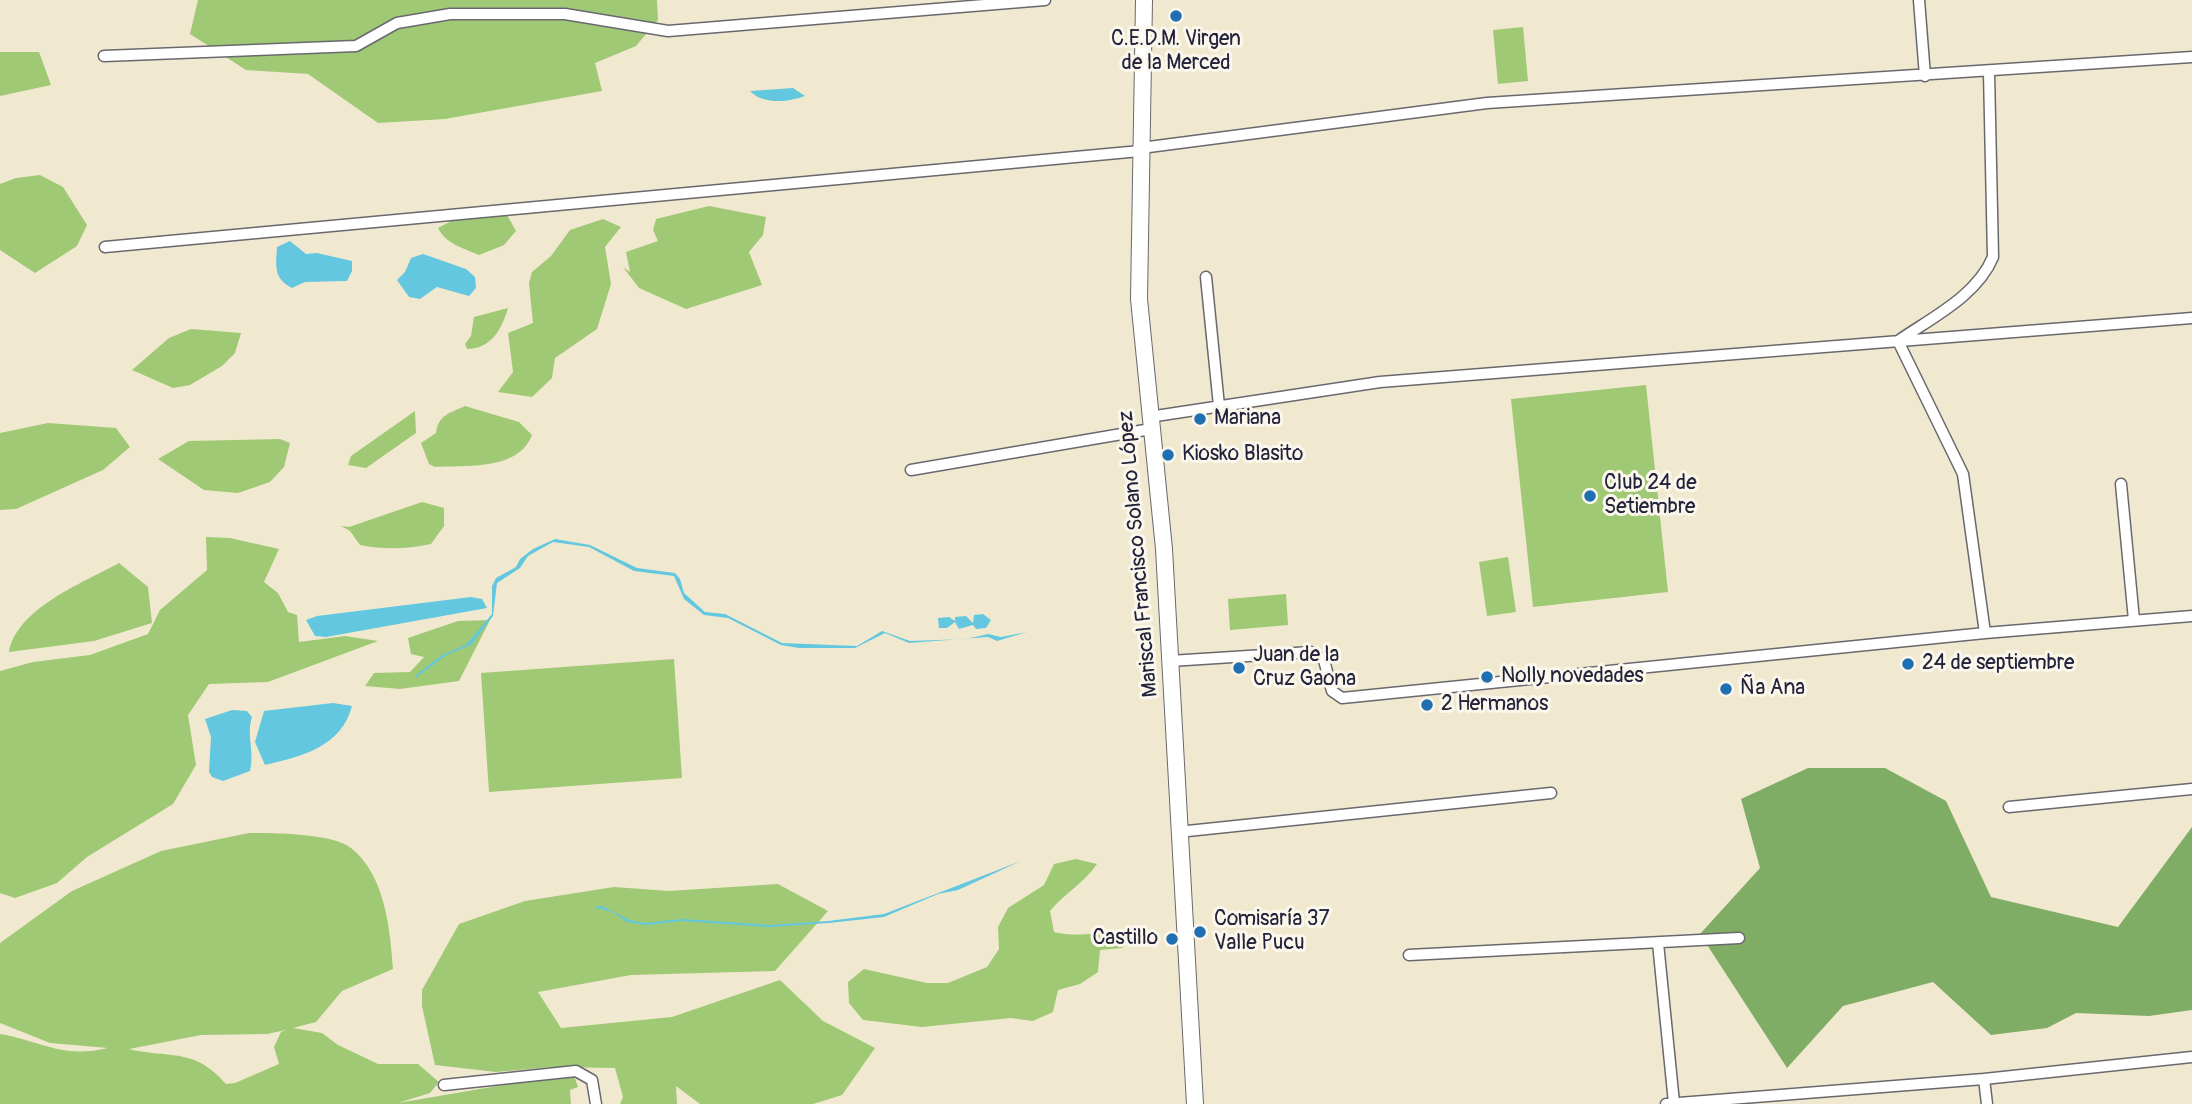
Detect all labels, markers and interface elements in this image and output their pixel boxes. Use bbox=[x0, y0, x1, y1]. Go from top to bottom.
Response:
marker: C.E.D.M. Virgen de la Merced bbox=[1168, 8, 1184, 24]
place label: C.E.D.M. Virgen de la Merced bbox=[1111, 27, 1241, 77]
place label: Mariana bbox=[1214, 406, 1281, 432]
street label: Mariscal Francisco Solano López bbox=[1114, 410, 1164, 698]
marker: Mariana bbox=[1192, 411, 1208, 427]
place label: Kiosko Blasito bbox=[1182, 442, 1303, 468]
marker: Kiosko Blasito bbox=[1160, 447, 1176, 463]
place label: Club 24 de Setiembre bbox=[1604, 471, 1697, 521]
marker: Club 24 de Setiembre bbox=[1582, 488, 1598, 504]
place label: Juan de la Cruz Gaona bbox=[1253, 643, 1356, 693]
place label: 24 de septiembre bbox=[1922, 651, 2074, 677]
marker: 24 de septiembre bbox=[1900, 656, 1916, 672]
marker: Juan de la Cruz Gaona bbox=[1231, 660, 1247, 676]
place label: Nolly novedades bbox=[1501, 664, 1644, 690]
marker: Nolly novedades bbox=[1479, 669, 1495, 685]
place label: Ña Ana bbox=[1740, 676, 1805, 702]
marker: Ña Ana bbox=[1718, 681, 1734, 697]
place label: 2 Hermanos bbox=[1441, 692, 1548, 718]
marker: 2 Hermanos bbox=[1419, 697, 1435, 713]
place label: Comisaría 37 Valle Pucu bbox=[1214, 907, 1330, 957]
marker: Comisaría 37 Valle Pucu bbox=[1192, 924, 1208, 940]
place label: Castillo bbox=[1092, 926, 1158, 952]
marker: Castillo bbox=[1164, 931, 1180, 947]

